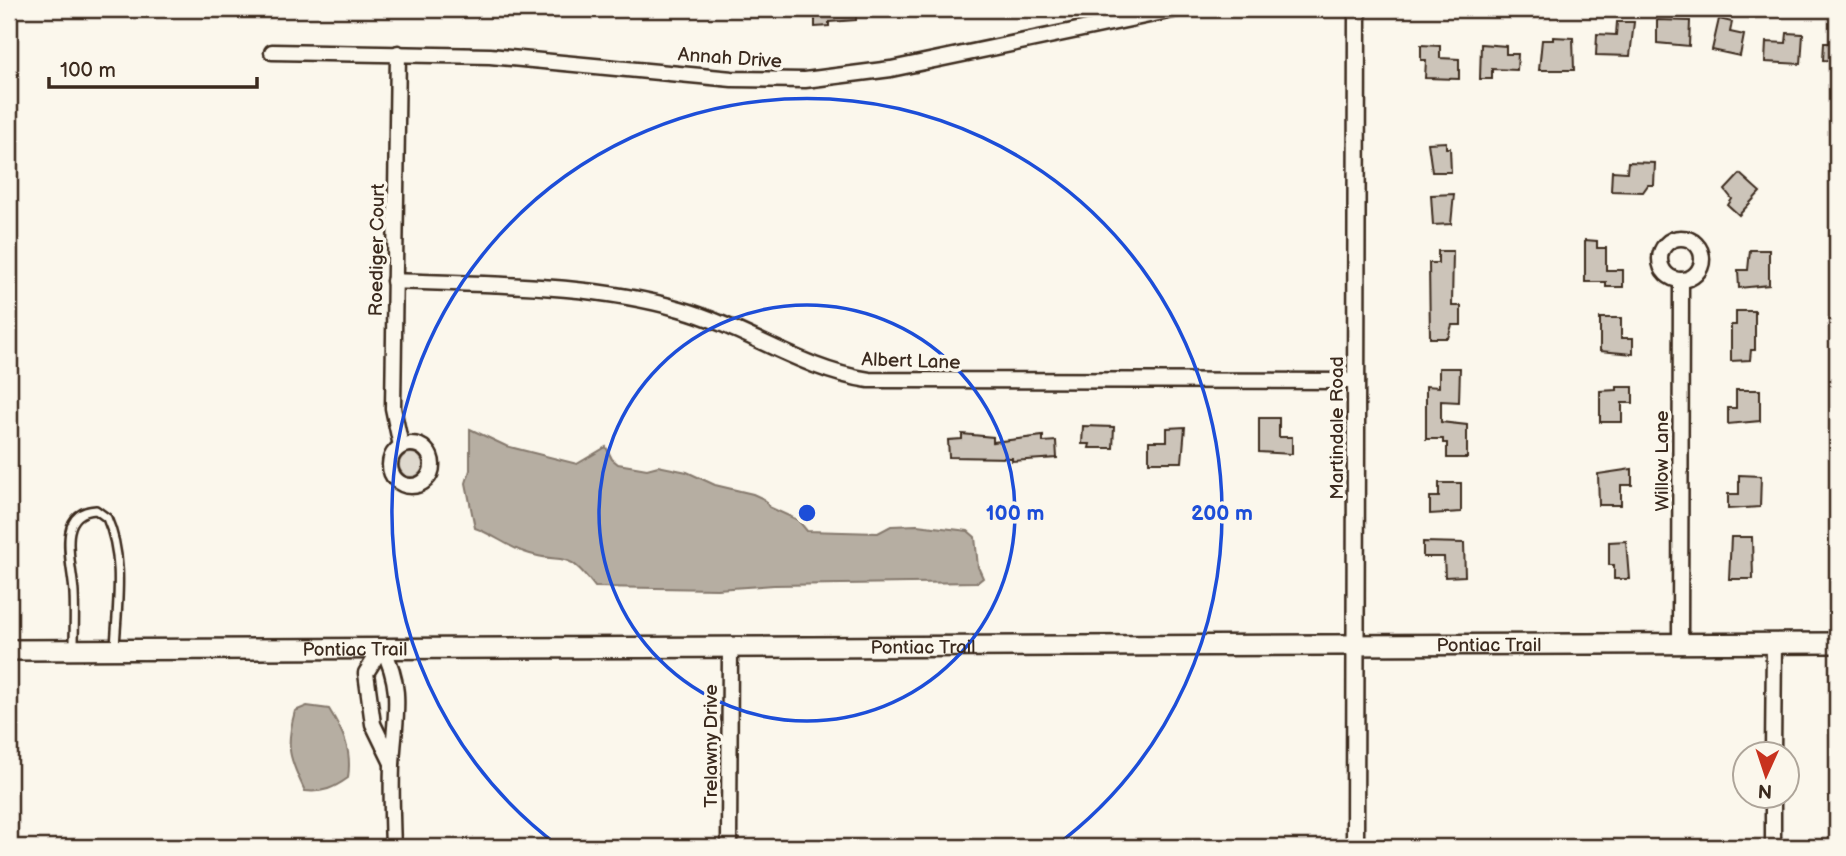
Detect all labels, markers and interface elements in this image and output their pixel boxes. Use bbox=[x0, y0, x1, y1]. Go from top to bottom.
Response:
street label: Annah Drive bbox=[677, 43, 783, 74]
scale bar bbox=[49, 46, 257, 90]
text: 100 m bbox=[60, 58, 116, 83]
street label: Roediger Court bbox=[365, 183, 390, 317]
street label: Albert Lane bbox=[861, 348, 961, 375]
street label: Martindale Road bbox=[1326, 356, 1349, 500]
street label: Willow Lane bbox=[1651, 411, 1674, 511]
centre of rings bbox=[795, 501, 819, 525]
text: 100 m bbox=[986, 501, 1044, 526]
text: 200 m bbox=[1191, 501, 1253, 526]
street label: Pontiac Trail bbox=[1437, 634, 1541, 658]
street label: Pontiac Trail bbox=[871, 636, 975, 660]
street label: Pontiac Trail bbox=[303, 638, 407, 662]
street label: Trelawny Drive bbox=[700, 684, 723, 808]
north arrow bbox=[1730, 740, 1800, 810]
text: N bbox=[1757, 779, 1773, 802]

